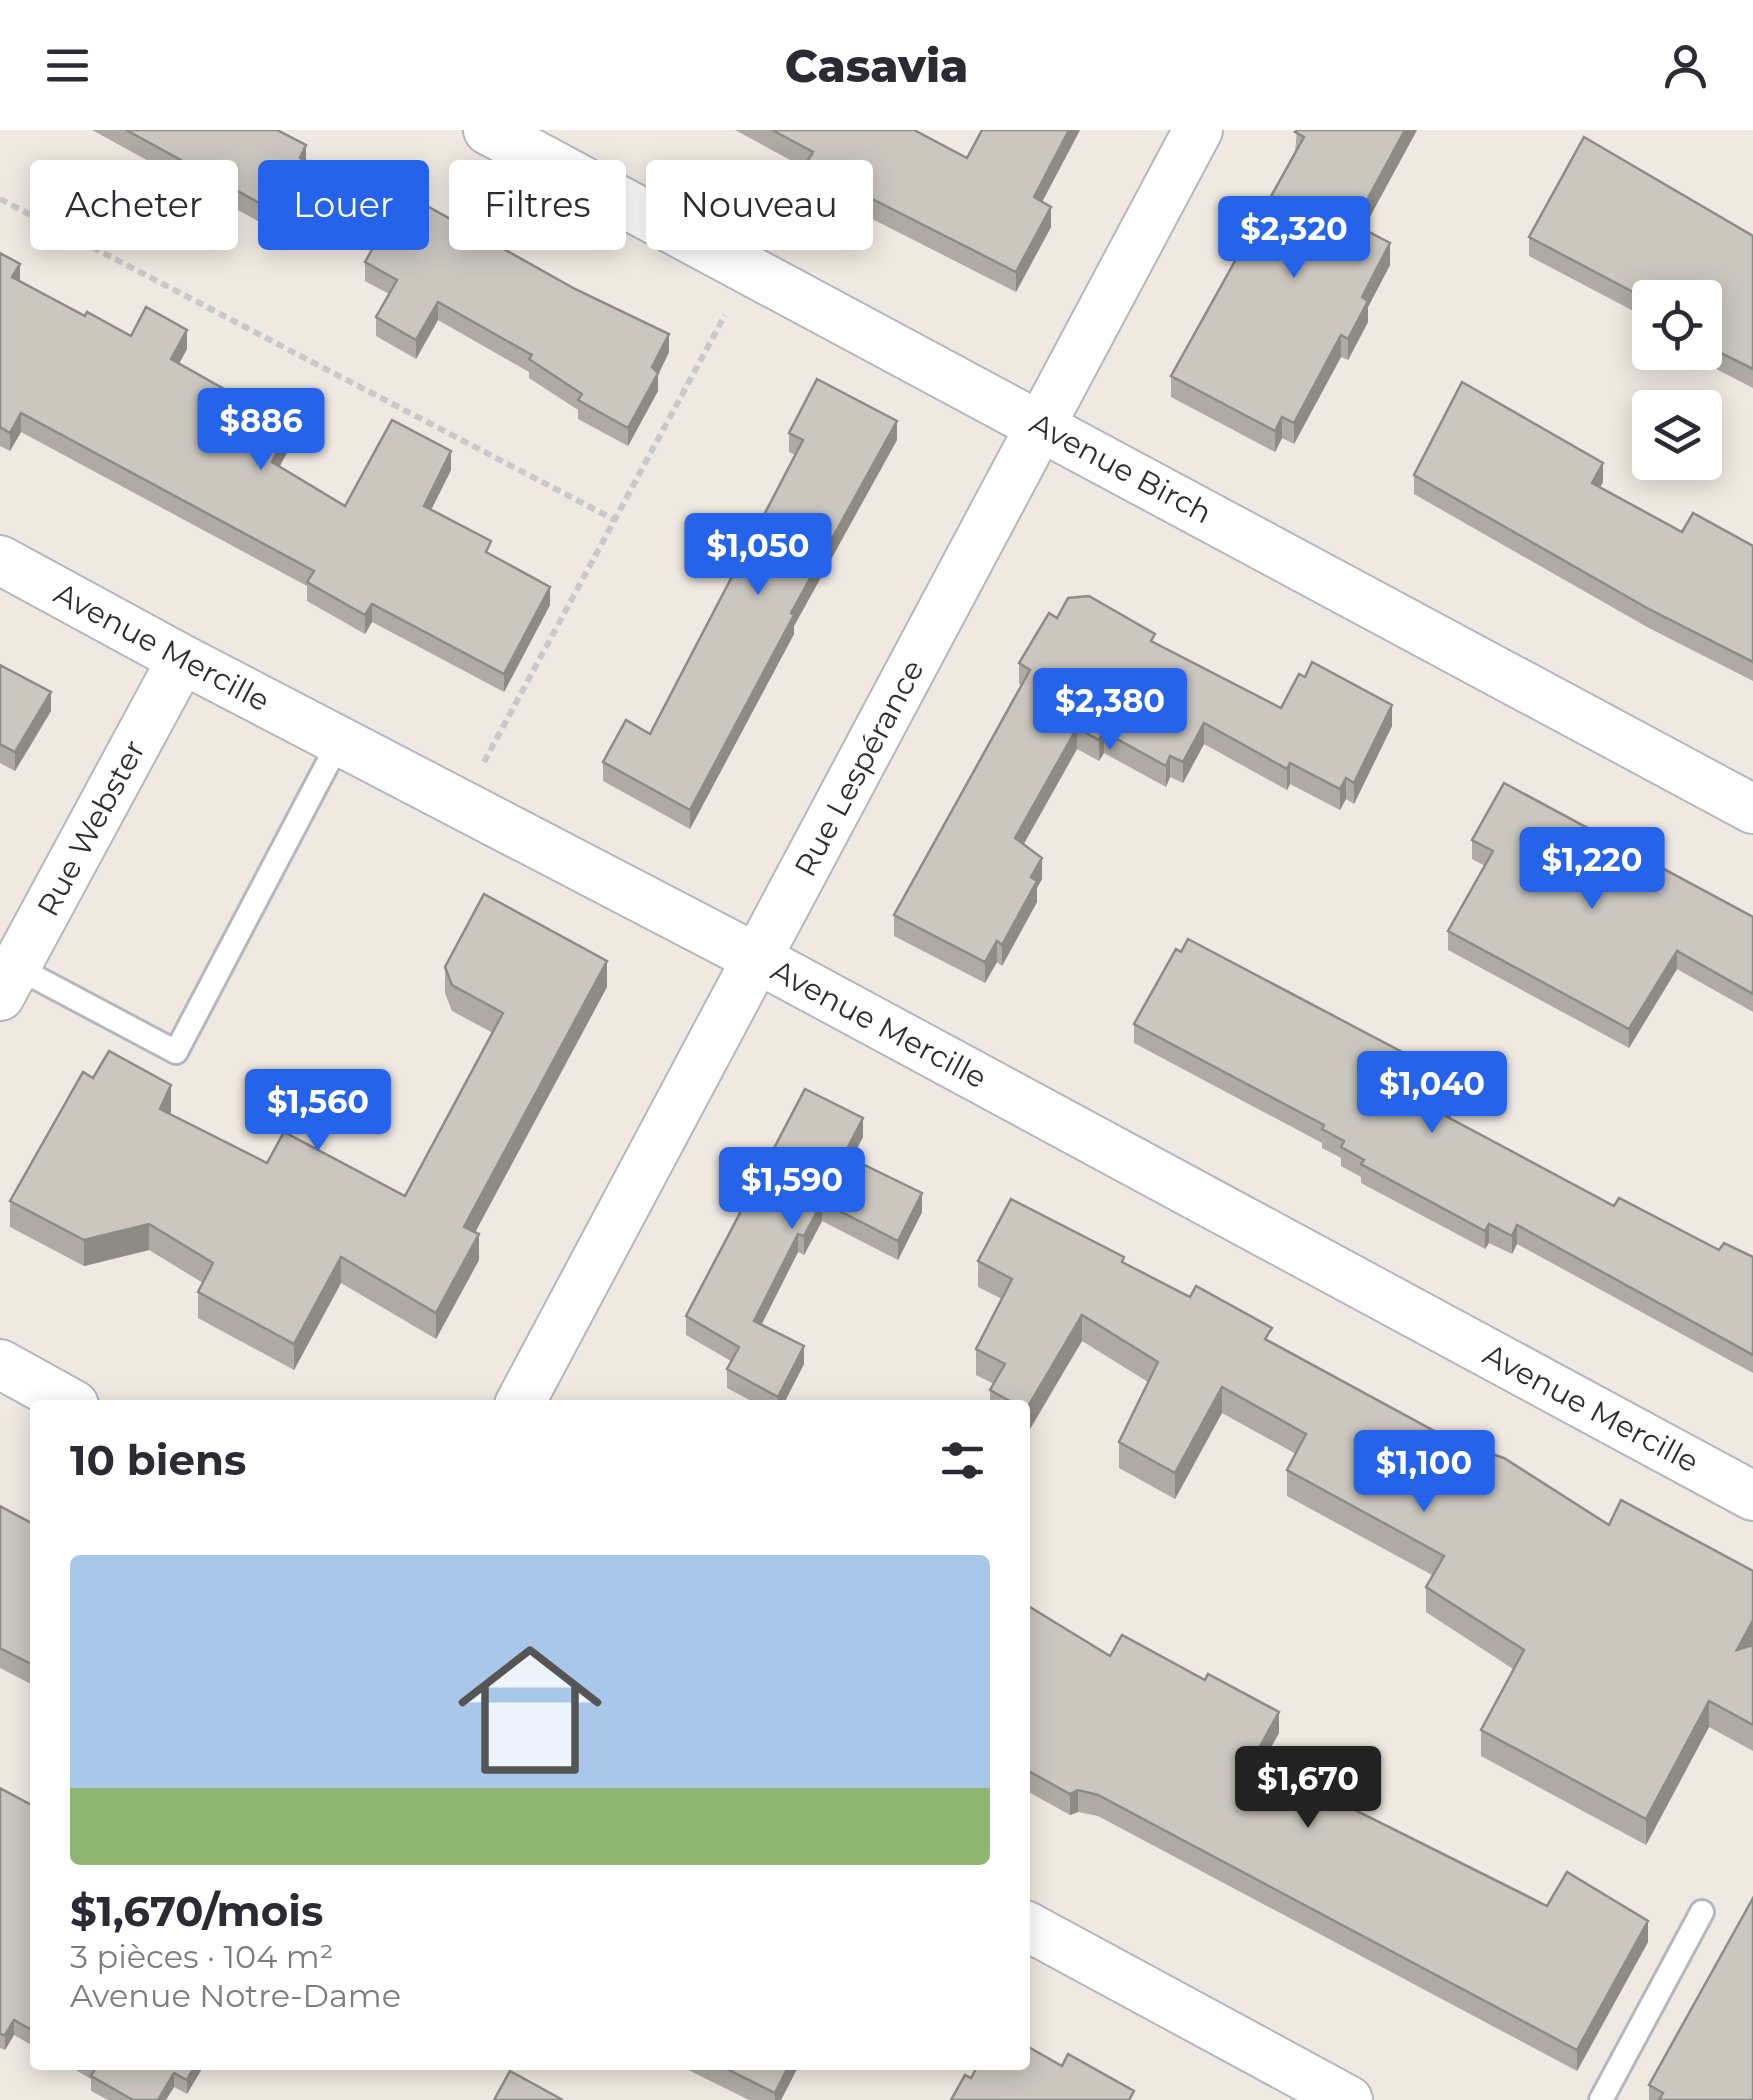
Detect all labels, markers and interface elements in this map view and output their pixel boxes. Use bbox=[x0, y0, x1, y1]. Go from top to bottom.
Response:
icon: menu bbox=[40, 38, 95, 93]
text: Casavia bbox=[785, 38, 968, 93]
icon: person bbox=[1658, 38, 1713, 93]
chip: Acheter bbox=[30, 160, 238, 250]
chip: Louer bbox=[258, 160, 429, 250]
chip: Filtres bbox=[449, 160, 626, 250]
chip: Nouveau bbox=[646, 160, 873, 250]
pin: $2,320 bbox=[1213, 196, 1375, 281]
text: $2,320 bbox=[1240, 209, 1348, 248]
map controls bbox=[1632, 280, 1722, 480]
button: locate bbox=[1632, 280, 1722, 370]
pin: $886 bbox=[202, 388, 320, 473]
button: layers bbox=[1632, 390, 1722, 480]
text: $886 bbox=[219, 401, 303, 440]
street label: Avenue Birch bbox=[1024, 405, 1218, 531]
pin: $1,050 bbox=[677, 513, 839, 598]
text: $1,050 bbox=[706, 526, 810, 565]
street label: Avenue Mercille bbox=[48, 575, 276, 719]
street label: Rue Lespérance bbox=[786, 653, 932, 883]
pin: $2,380 bbox=[1029, 668, 1191, 753]
text: $2,380 bbox=[1055, 681, 1165, 720]
street label: Rue Webster bbox=[29, 734, 153, 922]
pin: $1,220 bbox=[1511, 827, 1673, 912]
text: $1,220 bbox=[1542, 840, 1642, 879]
street label: Avenue Mercille bbox=[765, 952, 993, 1096]
pin: $1,040 bbox=[1351, 1051, 1513, 1136]
text: $1,040 bbox=[1379, 1064, 1485, 1103]
pin: $1,560 bbox=[237, 1069, 399, 1154]
text: $1,560 bbox=[267, 1082, 369, 1121]
pin: $1,590 bbox=[711, 1147, 873, 1232]
text: $1,590 bbox=[741, 1160, 843, 1199]
street label: Avenue Mercille bbox=[1477, 1336, 1705, 1480]
pin: $1,100 bbox=[1343, 1430, 1505, 1515]
icon: filters bbox=[935, 1433, 990, 1488]
text: 10 biens bbox=[70, 1434, 246, 1486]
text: $1,100 bbox=[1376, 1443, 1472, 1482]
icon: home bbox=[440, 1620, 620, 1800]
pin: $1,670 bbox=[1227, 1746, 1389, 1831]
text: $1,670 bbox=[1257, 1759, 1359, 1798]
text: $1,670/mois bbox=[70, 1885, 323, 1937]
text: 3 pièces · 104 m² bbox=[70, 1937, 334, 1976]
text: Avenue Notre-Dame bbox=[70, 1976, 401, 2015]

